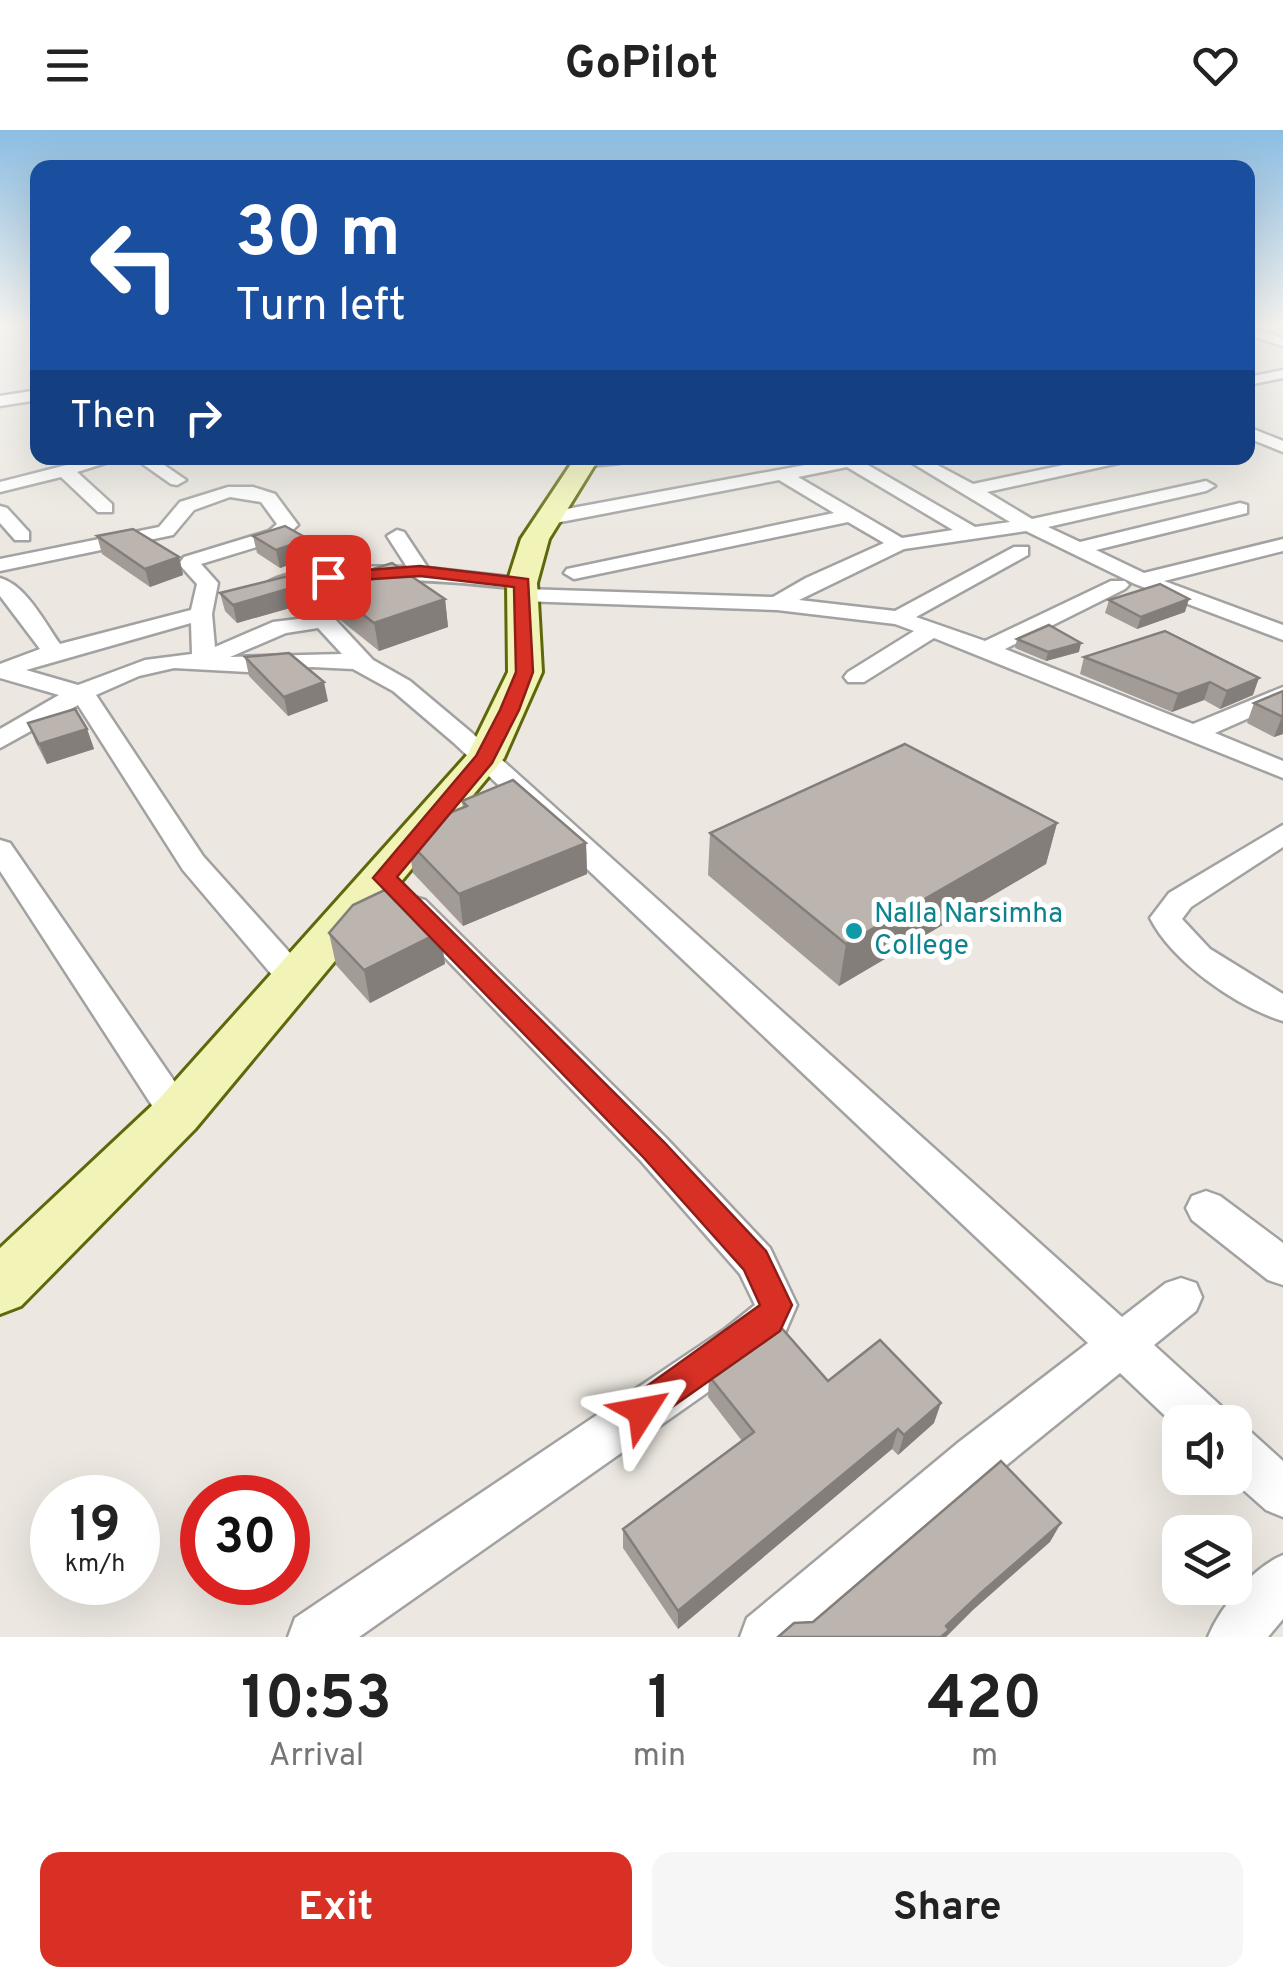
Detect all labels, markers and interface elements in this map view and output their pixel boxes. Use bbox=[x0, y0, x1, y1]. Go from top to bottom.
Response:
text: GoPilot bbox=[565, 37, 718, 94]
icon: menu bbox=[40, 38, 95, 93]
icon: heart bbox=[1188, 38, 1243, 93]
text: 30 m bbox=[235, 192, 401, 281]
icon: left bbox=[70, 200, 200, 330]
text: Turn left bbox=[235, 279, 406, 336]
icon: right bbox=[176, 390, 231, 445]
text: Then bbox=[70, 393, 156, 442]
pin bbox=[286, 535, 371, 620]
icon: arrive bbox=[301, 550, 356, 605]
place label: Nalla Narsimha College bbox=[874, 897, 1063, 965]
marker: Nalla Narsimha College bbox=[843, 920, 865, 942]
position arrow bbox=[590, 1359, 694, 1463]
map controls bbox=[1162, 1405, 1252, 1605]
button: sound bbox=[1162, 1405, 1252, 1495]
speed limit sign: 30 bbox=[180, 1475, 310, 1605]
text: 19 bbox=[70, 1496, 120, 1559]
button: layers bbox=[1162, 1515, 1252, 1605]
text: km/h bbox=[65, 1549, 125, 1581]
text: 10:53 bbox=[241, 1664, 392, 1740]
text: 1 bbox=[647, 1664, 671, 1740]
text: 420 bbox=[927, 1664, 1042, 1740]
text: Arrival bbox=[269, 1737, 364, 1777]
text: min bbox=[633, 1737, 686, 1777]
text: m bbox=[971, 1737, 998, 1777]
button: Exit bbox=[40, 1852, 632, 1967]
button: Share bbox=[652, 1852, 1243, 1967]

